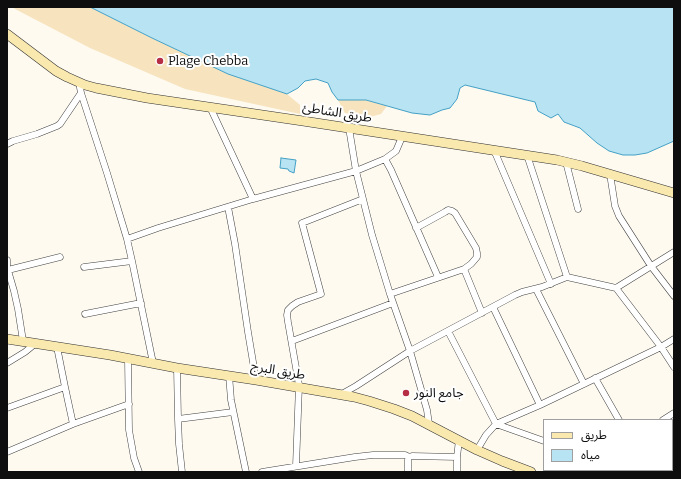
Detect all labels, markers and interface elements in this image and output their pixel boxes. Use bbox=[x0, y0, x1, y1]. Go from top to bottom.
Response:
place label: Plage Chebba bbox=[168, 53, 248, 69]
marker: Plage Chebba bbox=[155, 56, 165, 66]
street label: طريق الشاطئ bbox=[301, 100, 373, 126]
street label: طريق البرج bbox=[250, 359, 306, 383]
place label: جامع النور bbox=[414, 385, 464, 401]
marker: جامع النور bbox=[401, 388, 411, 398]
legend bbox=[543, 419, 673, 471]
text: طريق bbox=[581, 428, 607, 442]
text: مياه bbox=[581, 448, 600, 462]

